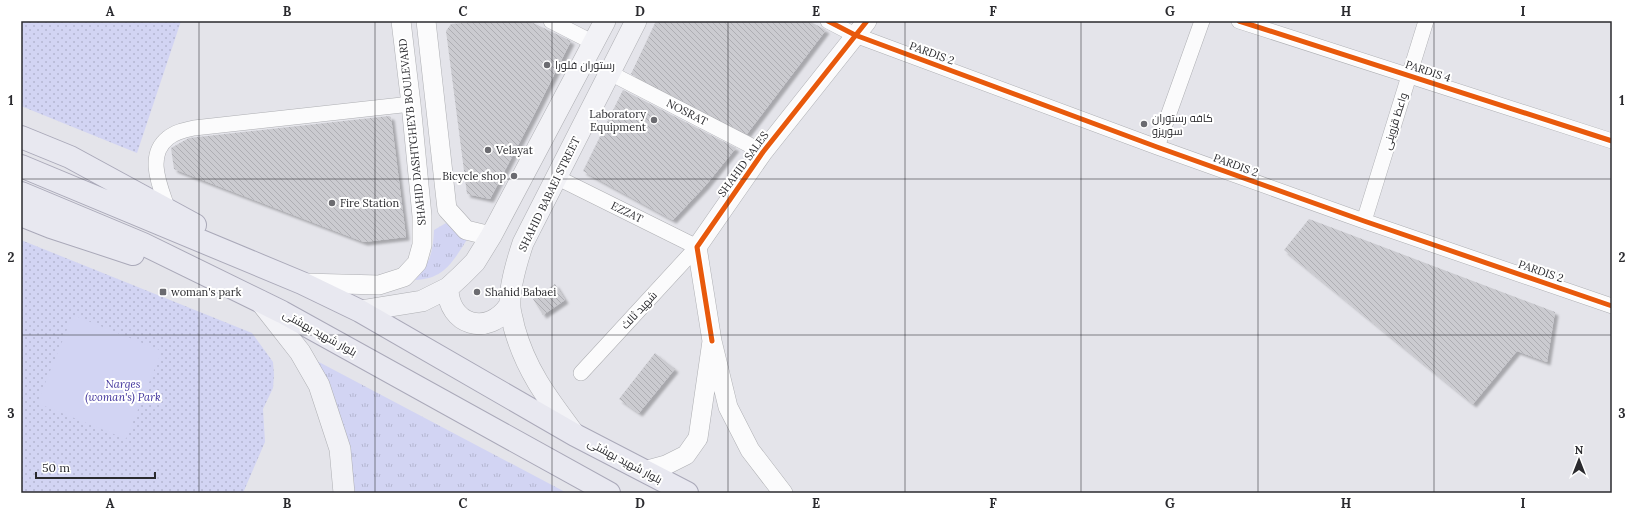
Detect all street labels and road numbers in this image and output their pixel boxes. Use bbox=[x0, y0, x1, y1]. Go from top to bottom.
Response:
street label: SHAHID DASHTGHEYB BOULEVARD bbox=[395, 38, 429, 226]
street label: PARDIS 2 bbox=[908, 38, 957, 68]
street label: PARDIS 4 bbox=[1404, 57, 1453, 85]
street label: واعظ قزوینی bbox=[1380, 91, 1410, 151]
street label: NOSRAT bbox=[664, 96, 710, 128]
street label: SHAHID SALES bbox=[715, 128, 771, 200]
street label: SHAHID BABAEI STREET bbox=[515, 134, 583, 254]
street label: PARDIS 2 bbox=[1212, 150, 1261, 180]
street label: EZZAT bbox=[609, 198, 645, 226]
street label: PARDIS 2 bbox=[1517, 257, 1566, 285]
street label: شهید ثالث bbox=[618, 288, 660, 332]
street label: بلوار شهید بهشتی bbox=[281, 307, 359, 359]
street label: بلوار شهید بهشتی bbox=[585, 435, 665, 487]

